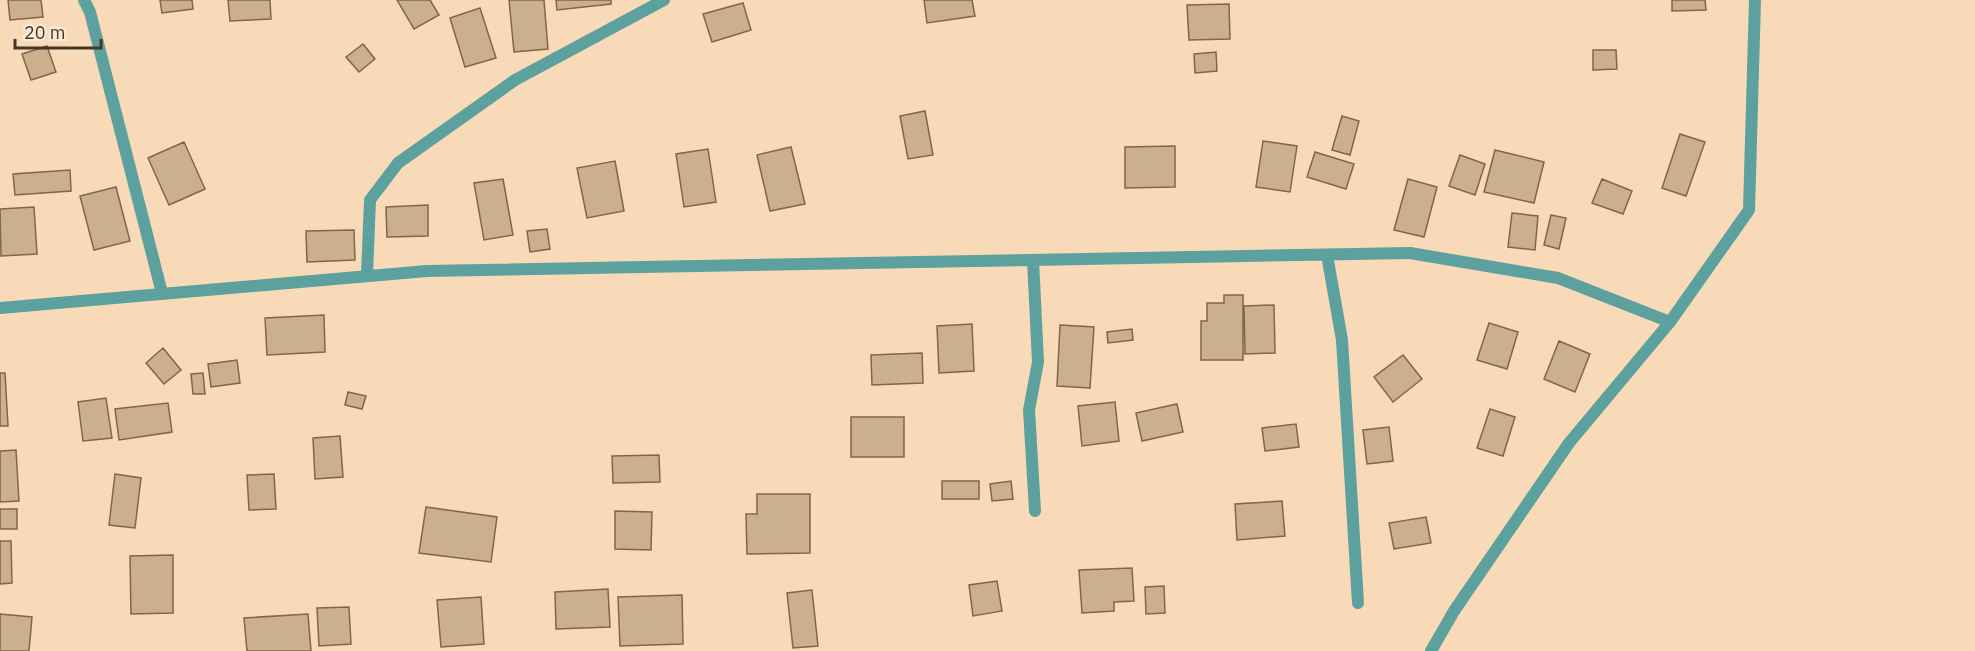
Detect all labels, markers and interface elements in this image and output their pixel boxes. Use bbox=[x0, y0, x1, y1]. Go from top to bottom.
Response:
scale bar bbox=[15, 12, 100, 50]
text: 20 m bbox=[24, 21, 66, 44]

